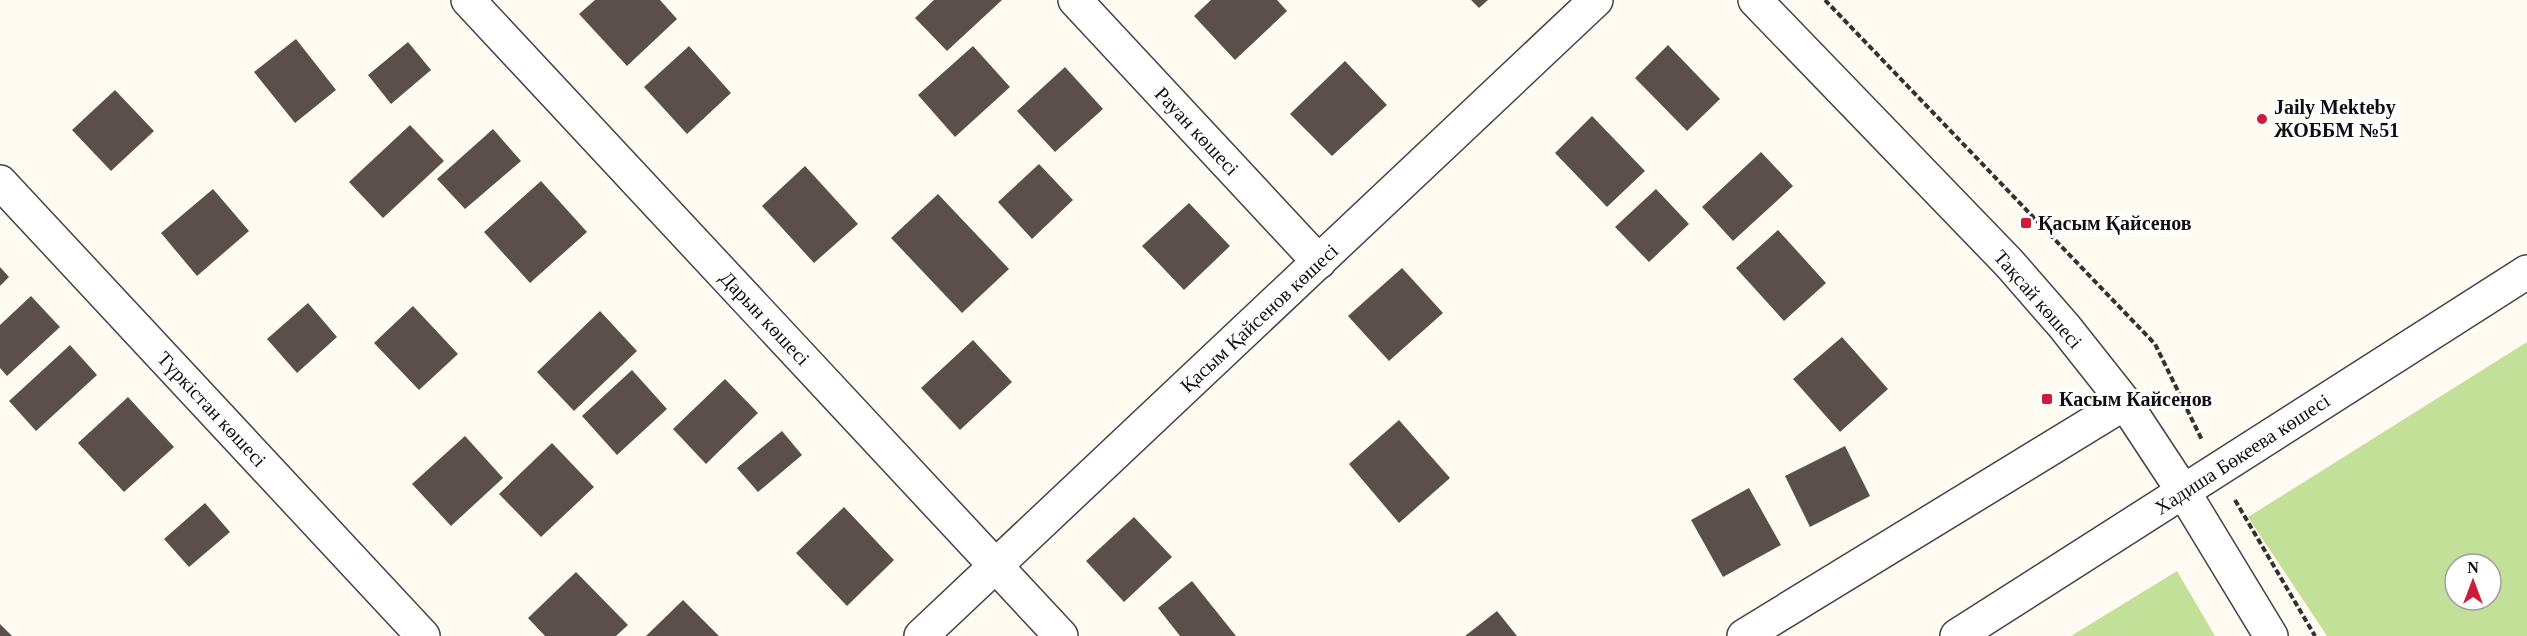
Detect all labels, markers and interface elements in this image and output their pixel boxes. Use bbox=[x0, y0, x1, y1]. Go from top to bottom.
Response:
street label: Рауан көшесі bbox=[1150, 82, 1244, 181]
place label: Jaily Mekteby ЖОББМ №51 bbox=[2274, 96, 2399, 141]
marker: Jaily Mekteby ЖОББМ №51 bbox=[2255, 112, 2269, 126]
place label: Қасым Қайсенов bbox=[2038, 212, 2192, 235]
marker: Қасым Қайсенов bbox=[2019, 216, 2033, 230]
street label: Қасым Қайсенов көшесі bbox=[1176, 239, 1343, 397]
street label: Тақсай көшесі bbox=[1989, 245, 2087, 354]
street label: Дарын көшесі bbox=[715, 266, 814, 371]
street label: Түркістан көшесі bbox=[152, 347, 271, 472]
place label: Касым Кайсенов bbox=[2059, 388, 2212, 410]
street label: Хадиша Бөкеева көшесі bbox=[2150, 389, 2334, 520]
marker: Касым Кайсенов bbox=[2040, 392, 2054, 406]
north arrow bbox=[2443, 552, 2503, 612]
text: N bbox=[2467, 559, 2479, 576]

